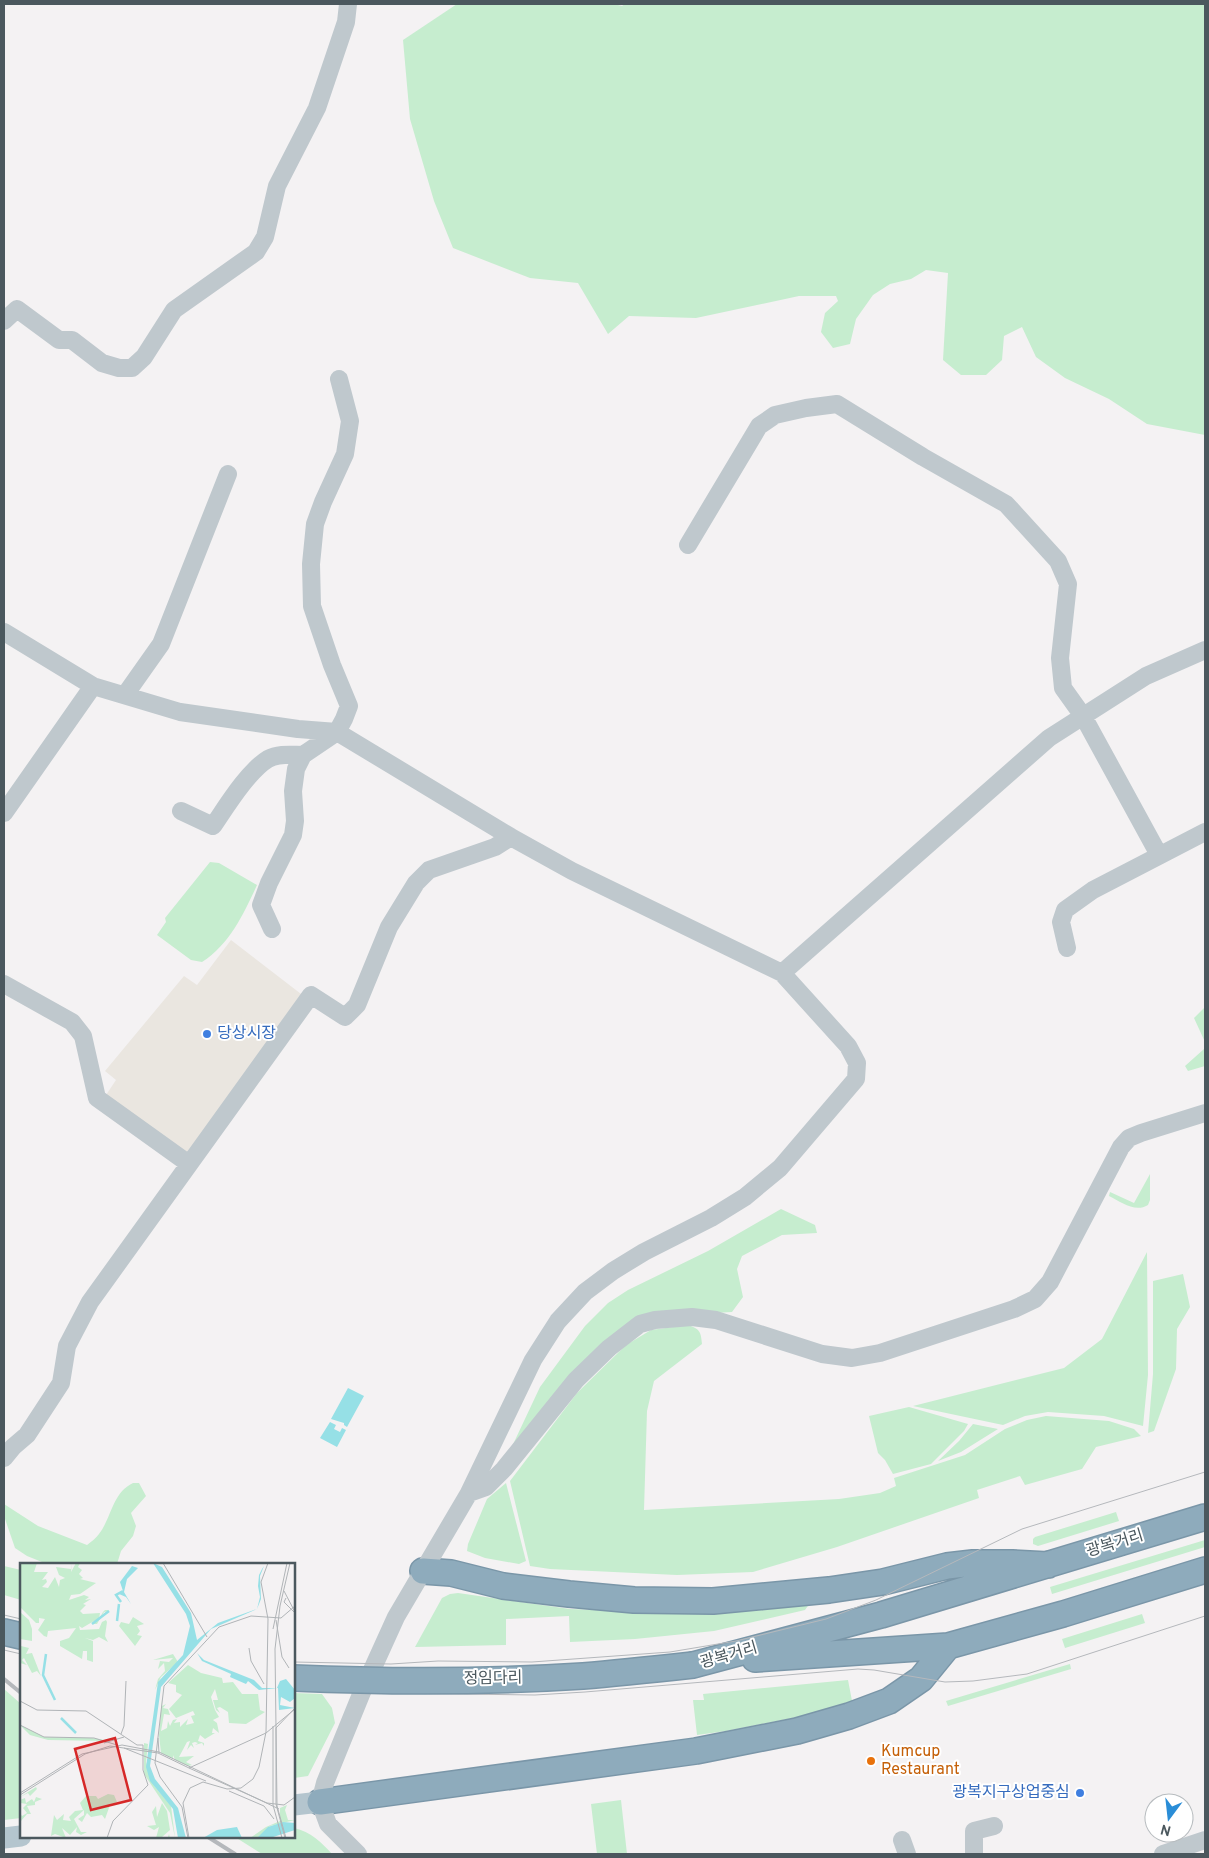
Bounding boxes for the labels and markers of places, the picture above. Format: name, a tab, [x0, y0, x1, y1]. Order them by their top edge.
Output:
place label: 당상시장	[217, 1024, 276, 1044]
marker: 당상시장	[201, 1028, 213, 1040]
place label: Kumcup Restaurant	[881, 1742, 960, 1780]
marker: Kumcup Restaurant	[865, 1755, 877, 1767]
place label: 광복지구상업중심	[952, 1783, 1070, 1803]
marker: 광복지구상업중심	[1074, 1787, 1086, 1799]

